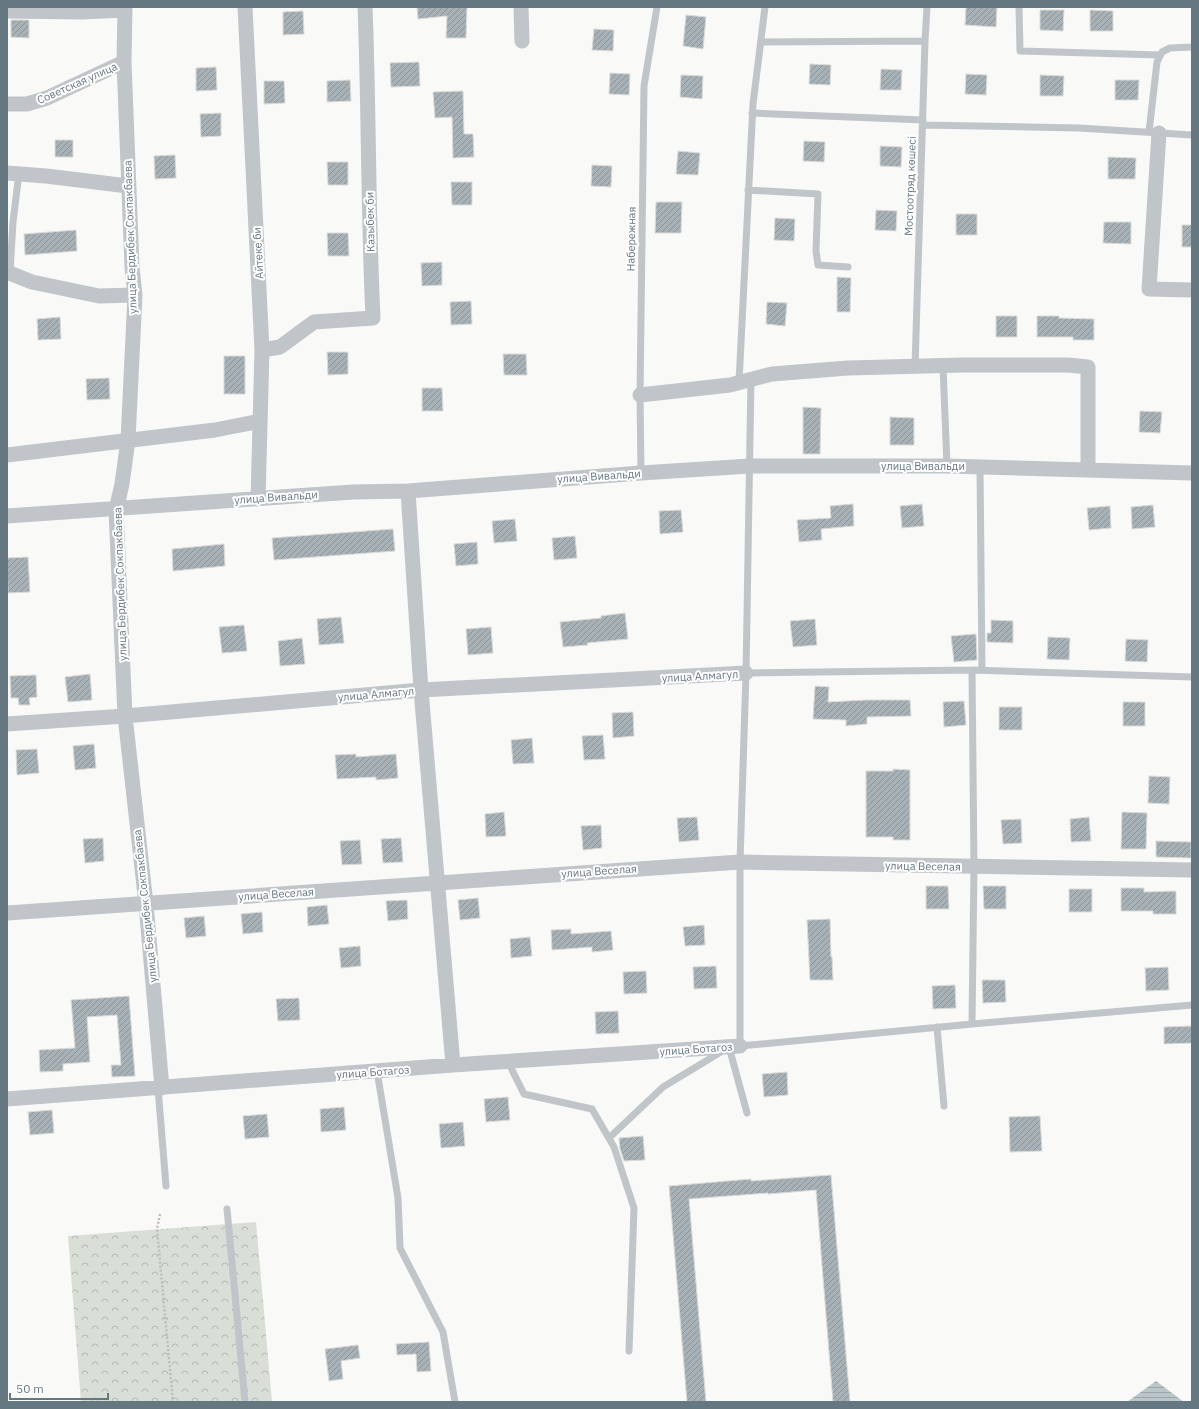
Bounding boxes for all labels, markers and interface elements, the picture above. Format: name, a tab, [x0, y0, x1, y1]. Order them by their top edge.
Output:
street label: Советская улица	[35, 59, 119, 107]
street label: Мостоотряд көшесі	[901, 136, 919, 236]
street label: улица Бердибек Сокпакбаева	[120, 160, 140, 314]
street label: Казыбек би	[362, 192, 378, 252]
street label: Набережная	[623, 206, 639, 272]
street label: Айтеке би	[250, 227, 266, 279]
street label: улица Вивальди	[881, 459, 965, 473]
street label: улица Вивальди	[557, 466, 641, 486]
street label: улица Вивальди	[234, 487, 318, 507]
street label: улица Бердибек Сокпакбаева	[110, 507, 130, 661]
street label: улица Алмагул	[661, 667, 739, 685]
street label: улица Алмагул	[337, 684, 415, 704]
street label: улица Бердибек Сокпакбаева	[130, 829, 160, 983]
street label: улица Веселая	[885, 858, 961, 874]
street label: улица Веселая	[561, 861, 637, 881]
street label: улица Веселая	[238, 884, 314, 904]
street label: улица Ботагоз	[659, 1039, 733, 1059]
street label: улица Ботагоз	[336, 1062, 410, 1082]
scale bar	[10, 1375, 108, 1401]
text: 50 m	[16, 1381, 44, 1396]

